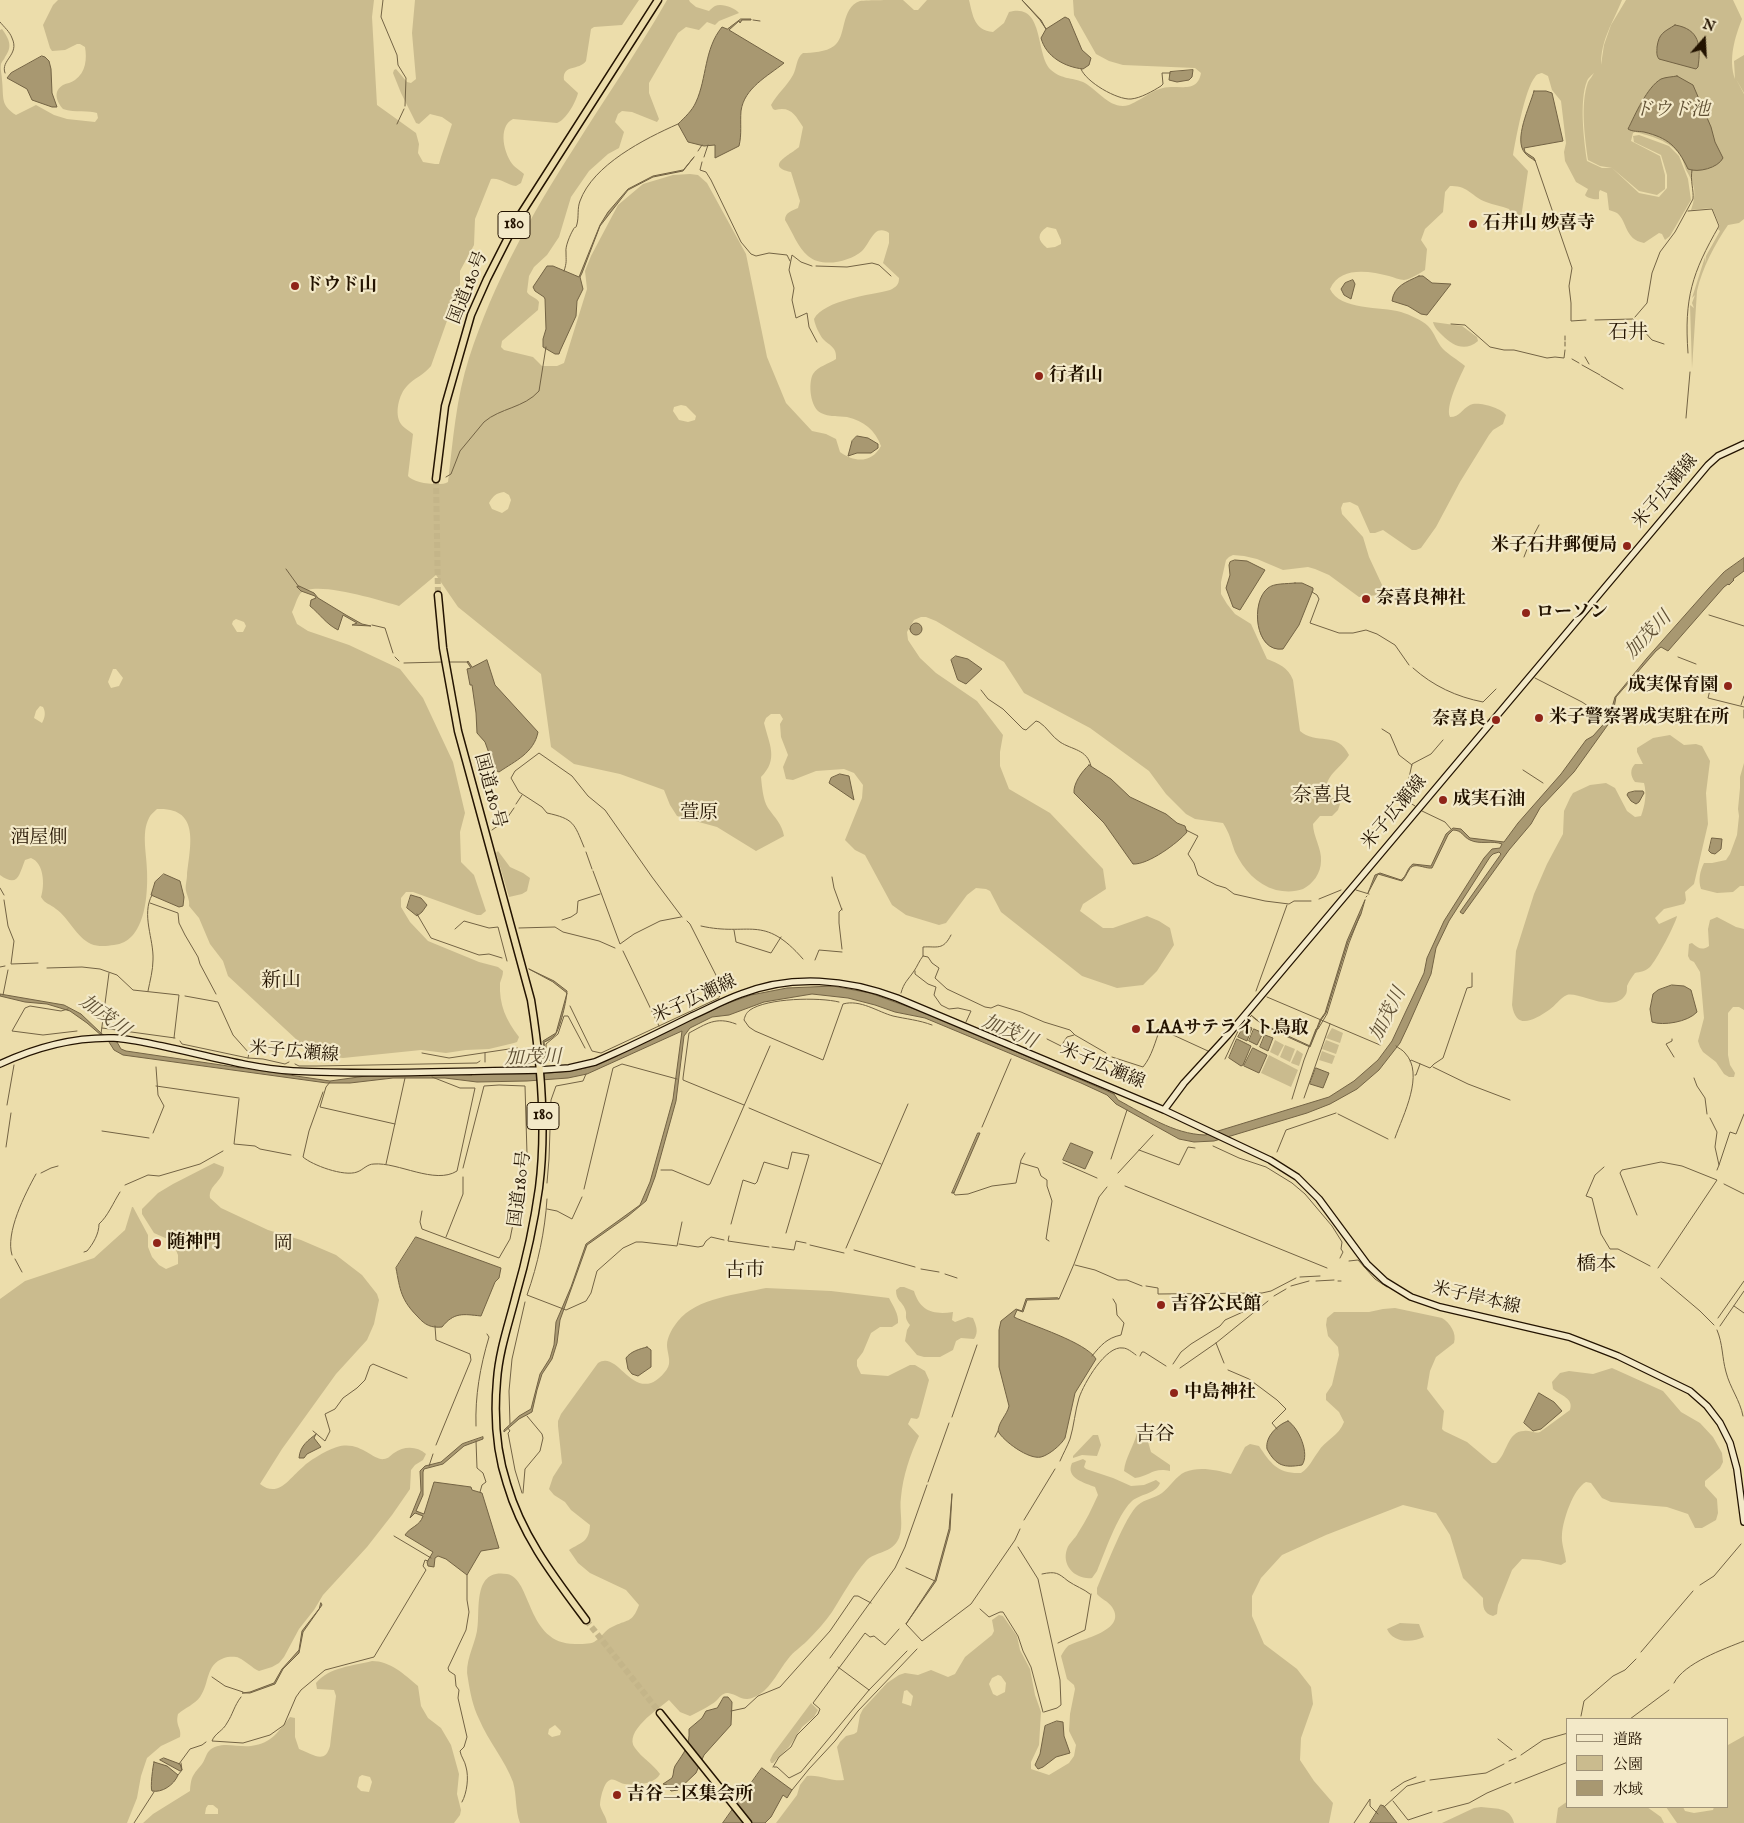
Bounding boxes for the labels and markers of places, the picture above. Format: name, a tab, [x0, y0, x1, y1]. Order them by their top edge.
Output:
place label: 石井山 妙喜寺	[1483, 213, 1595, 235]
marker: 石井山 妙喜寺	[1467, 218, 1479, 230]
place label: ドウド山	[305, 275, 377, 297]
marker: ドウド山	[289, 280, 301, 292]
place label: 行者山	[1049, 365, 1103, 387]
marker: 行者山	[1033, 370, 1045, 382]
place label: 米子石井郵便局	[1491, 535, 1617, 557]
marker: 米子石井郵便局	[1621, 540, 1633, 552]
place label: 奈喜良神社	[1376, 588, 1466, 610]
marker: 奈喜良神社	[1360, 593, 1372, 605]
place label: ローソン	[1536, 602, 1608, 624]
marker: ローソン	[1520, 607, 1532, 619]
place label: 成実保育園	[1628, 675, 1718, 697]
marker: 成実保育園	[1722, 680, 1734, 692]
place label: 米子警察署成実駐在所	[1549, 707, 1729, 729]
place label: 奈喜良	[1432, 709, 1486, 731]
marker: 米子警察署成実駐在所	[1533, 712, 1545, 724]
marker: 奈喜良	[1490, 714, 1502, 726]
place label: 成実石油	[1453, 789, 1525, 811]
marker: 成実石油	[1437, 794, 1449, 806]
place label: LAAサテライト鳥取	[1146, 1018, 1309, 1040]
marker: LAAサテライト鳥取	[1130, 1023, 1142, 1035]
place label: 随神門	[167, 1232, 221, 1254]
marker: 随神門	[151, 1237, 163, 1249]
place label: 吉谷公民館	[1171, 1294, 1261, 1316]
marker: 吉谷公民館	[1155, 1299, 1167, 1311]
place label: 中島神社	[1184, 1382, 1256, 1404]
marker: 中島神社	[1168, 1387, 1180, 1399]
place label: 吉谷二区集会所	[627, 1784, 753, 1806]
marker: 吉谷二区集会所	[611, 1789, 623, 1801]

